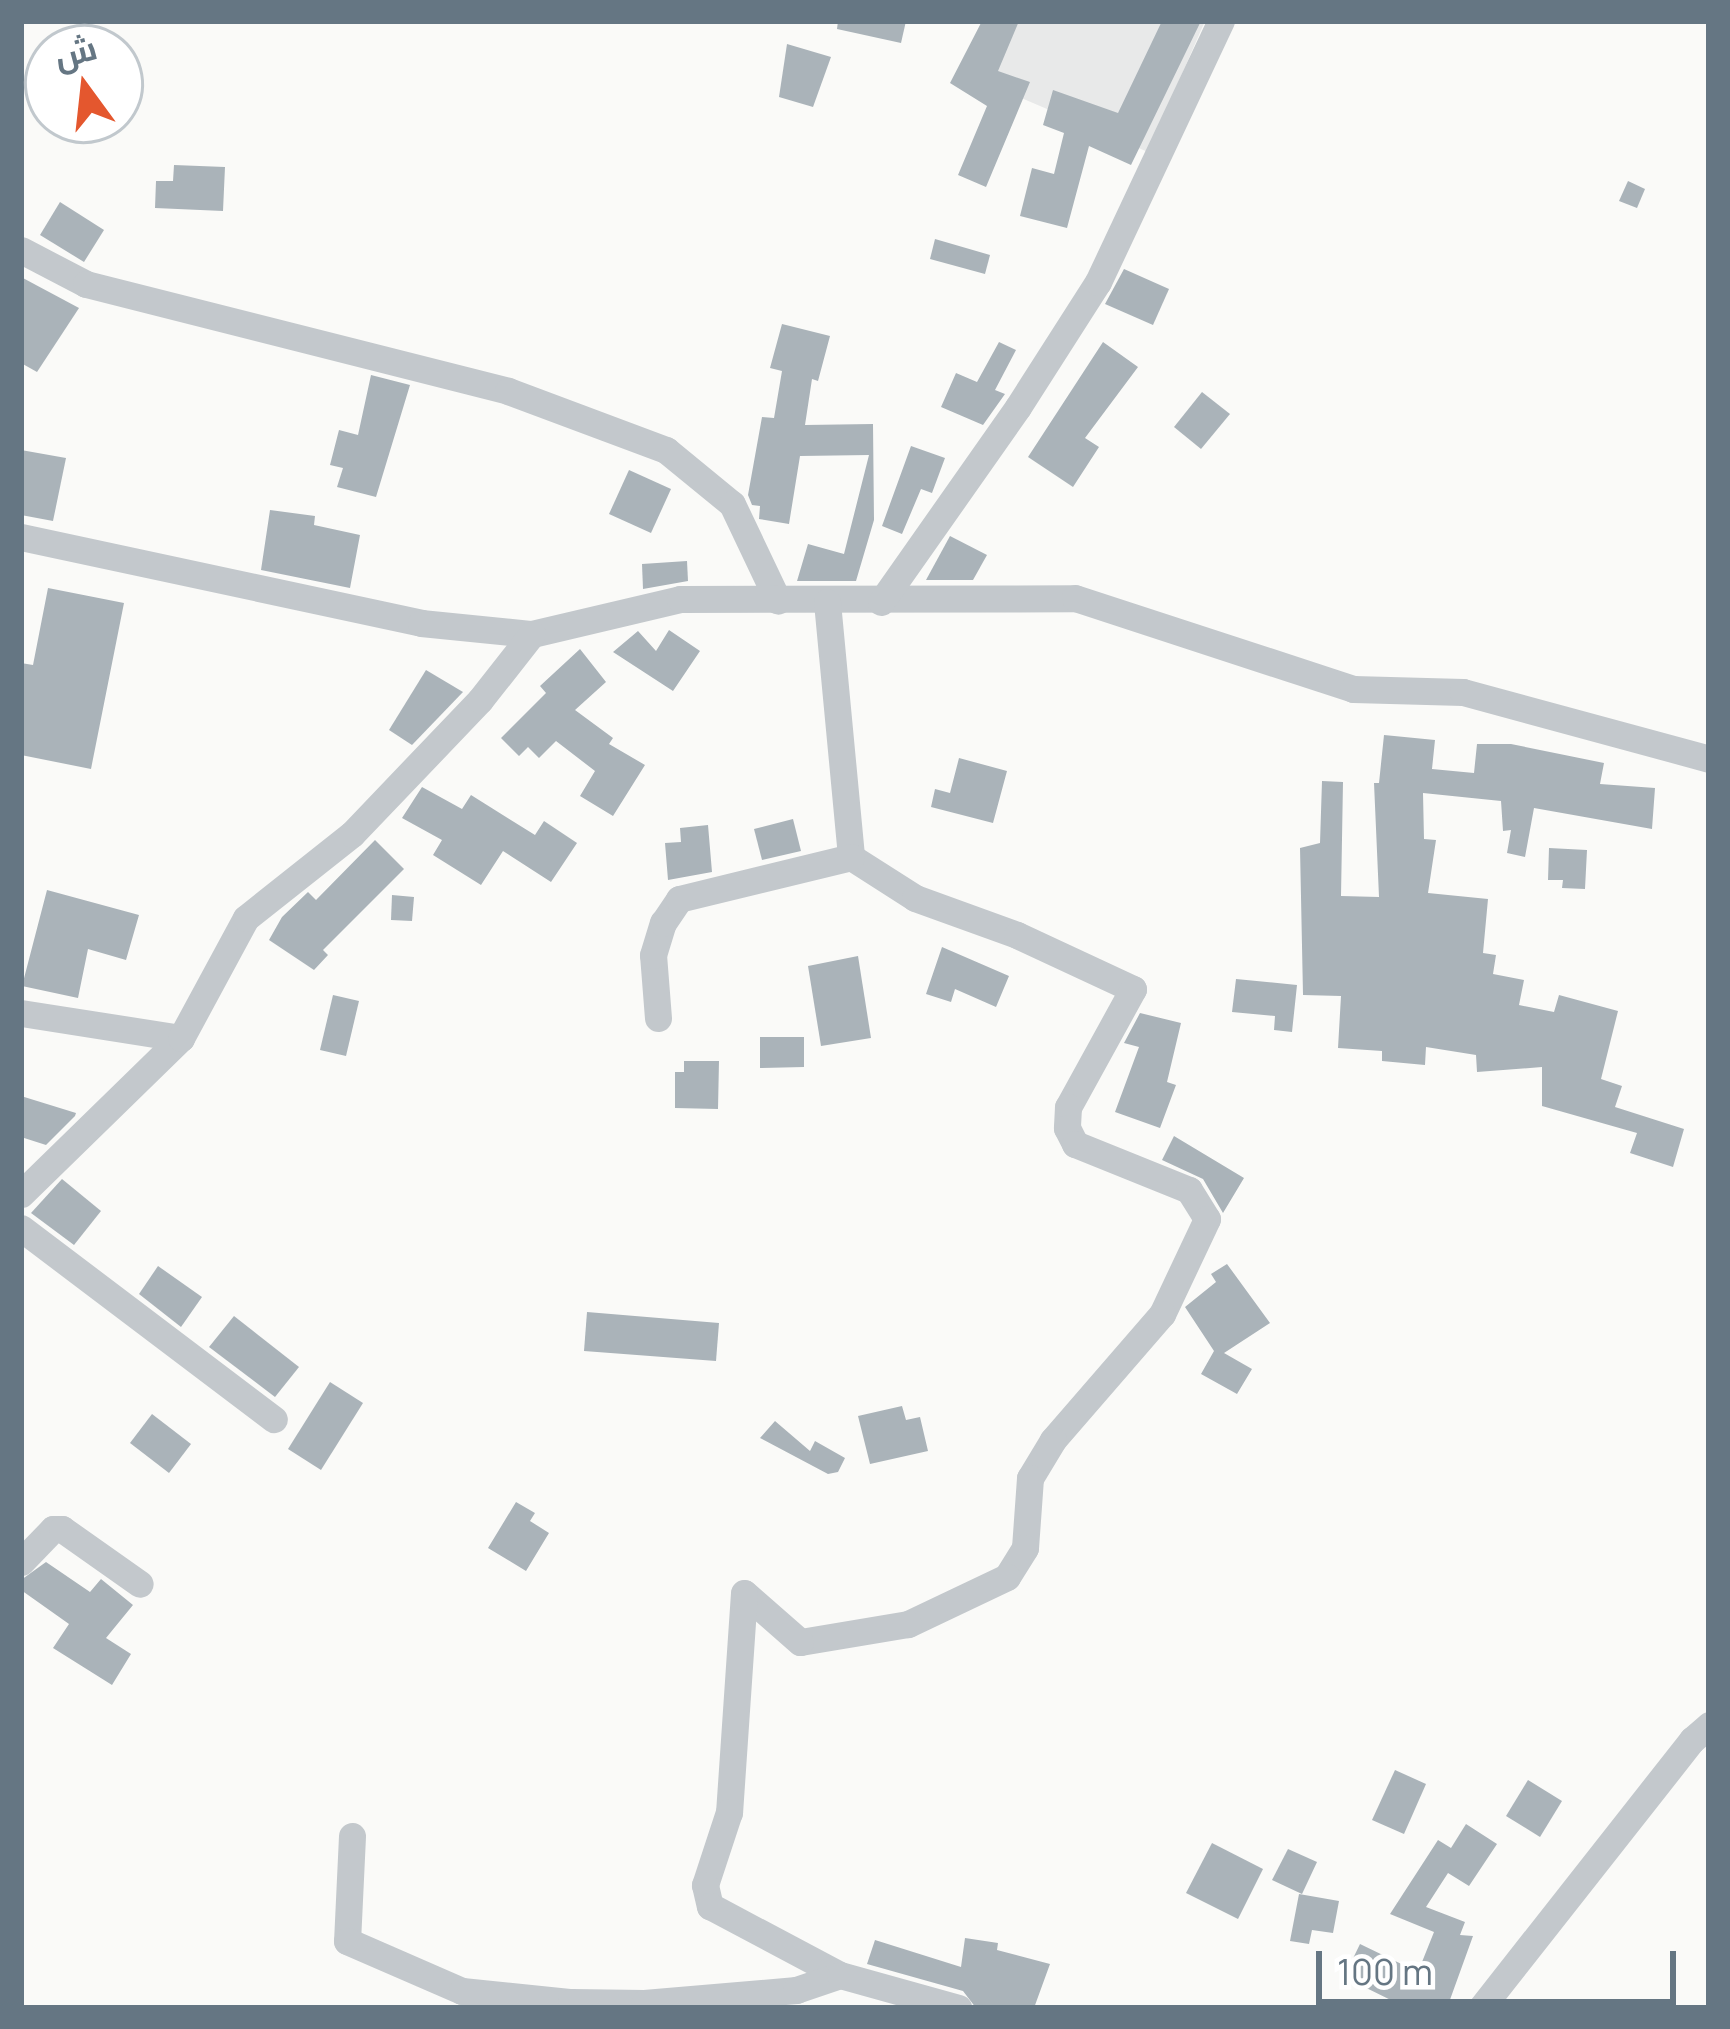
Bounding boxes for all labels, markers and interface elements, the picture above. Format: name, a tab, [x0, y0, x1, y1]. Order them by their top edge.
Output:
north arrow	[24, 24, 144, 144]
text: ش	[49, 24, 102, 79]
scale bar	[1322, 1927, 1682, 2001]
text: 100 m	[1337, 1947, 1433, 1996]

